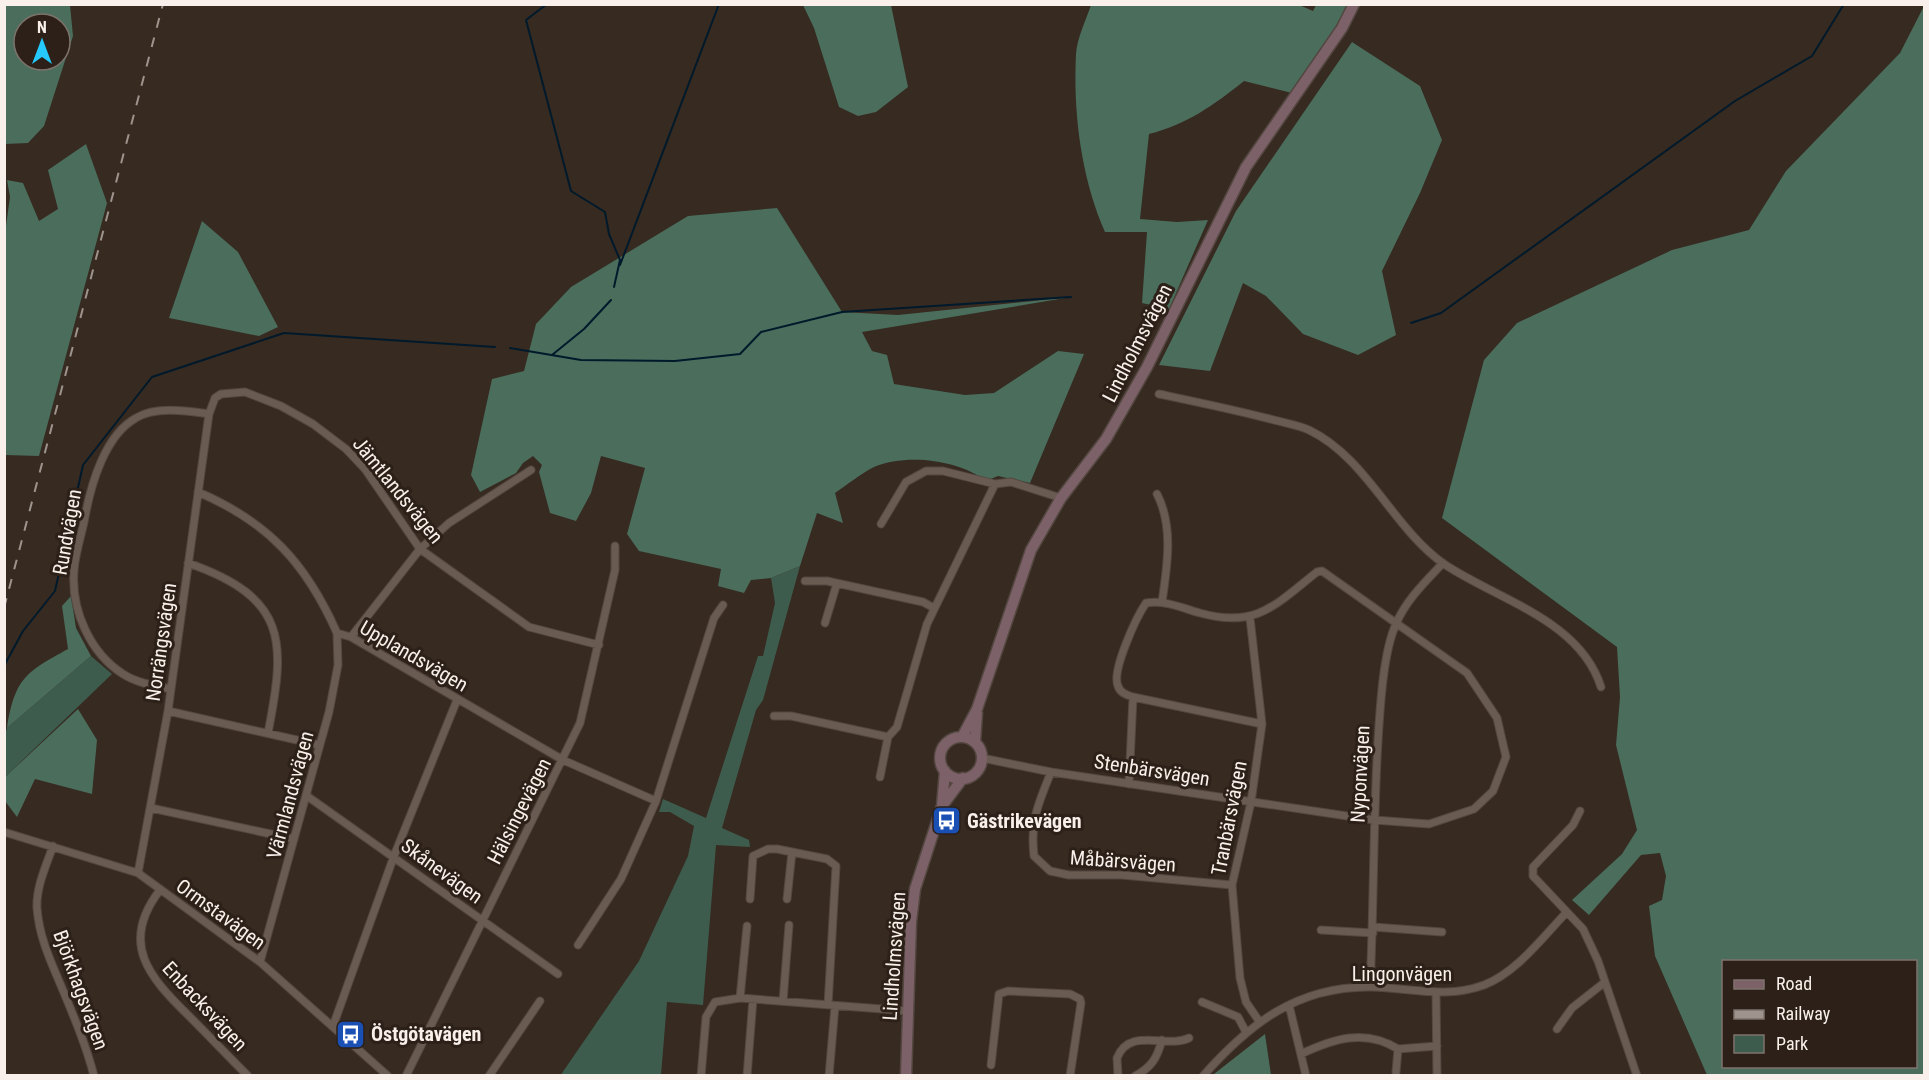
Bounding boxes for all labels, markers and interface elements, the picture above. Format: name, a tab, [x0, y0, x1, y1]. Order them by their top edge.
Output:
north arrow	[12, 12, 72, 72]
text: N	[37, 18, 47, 37]
street label: Lindholmsvägen	[1097, 280, 1177, 406]
street label: Jämtlandsvägen	[348, 432, 448, 548]
street label: Rundvägen	[48, 487, 86, 577]
street label: Norrängsvägen	[141, 581, 181, 703]
street label: Upplandsvägen	[356, 615, 472, 697]
street label: Nyponvägen	[1345, 725, 1375, 823]
street label: Värmlandsvägen	[261, 728, 319, 862]
street label: Stenbärsvägen	[1092, 749, 1212, 791]
street label: Hälsingevägen	[482, 754, 556, 868]
street label: Tranbärsvägen	[1206, 759, 1252, 877]
bus stop icon: Gästrikevägen	[930, 805, 962, 837]
place label: Gästrikevägen	[967, 809, 1082, 833]
street label: Skånevägen	[397, 833, 487, 909]
street label: Måbärsvägen	[1069, 845, 1177, 877]
street label: Ormstavägen	[172, 874, 270, 954]
street label: Lindholmsvägen	[878, 891, 910, 1021]
street label: Björkhagsvägen	[48, 927, 114, 1053]
street label: Enbacksvägen	[158, 956, 252, 1056]
legend	[1722, 960, 1917, 1068]
street label: Lingonvägen	[1352, 962, 1452, 986]
text: Road	[1776, 973, 1812, 994]
text: Railway	[1776, 1003, 1831, 1024]
bus stop icon: Östgötavägen	[334, 1018, 366, 1050]
place label: Östgötavägen	[371, 1022, 481, 1046]
text: Park	[1776, 1033, 1808, 1054]

